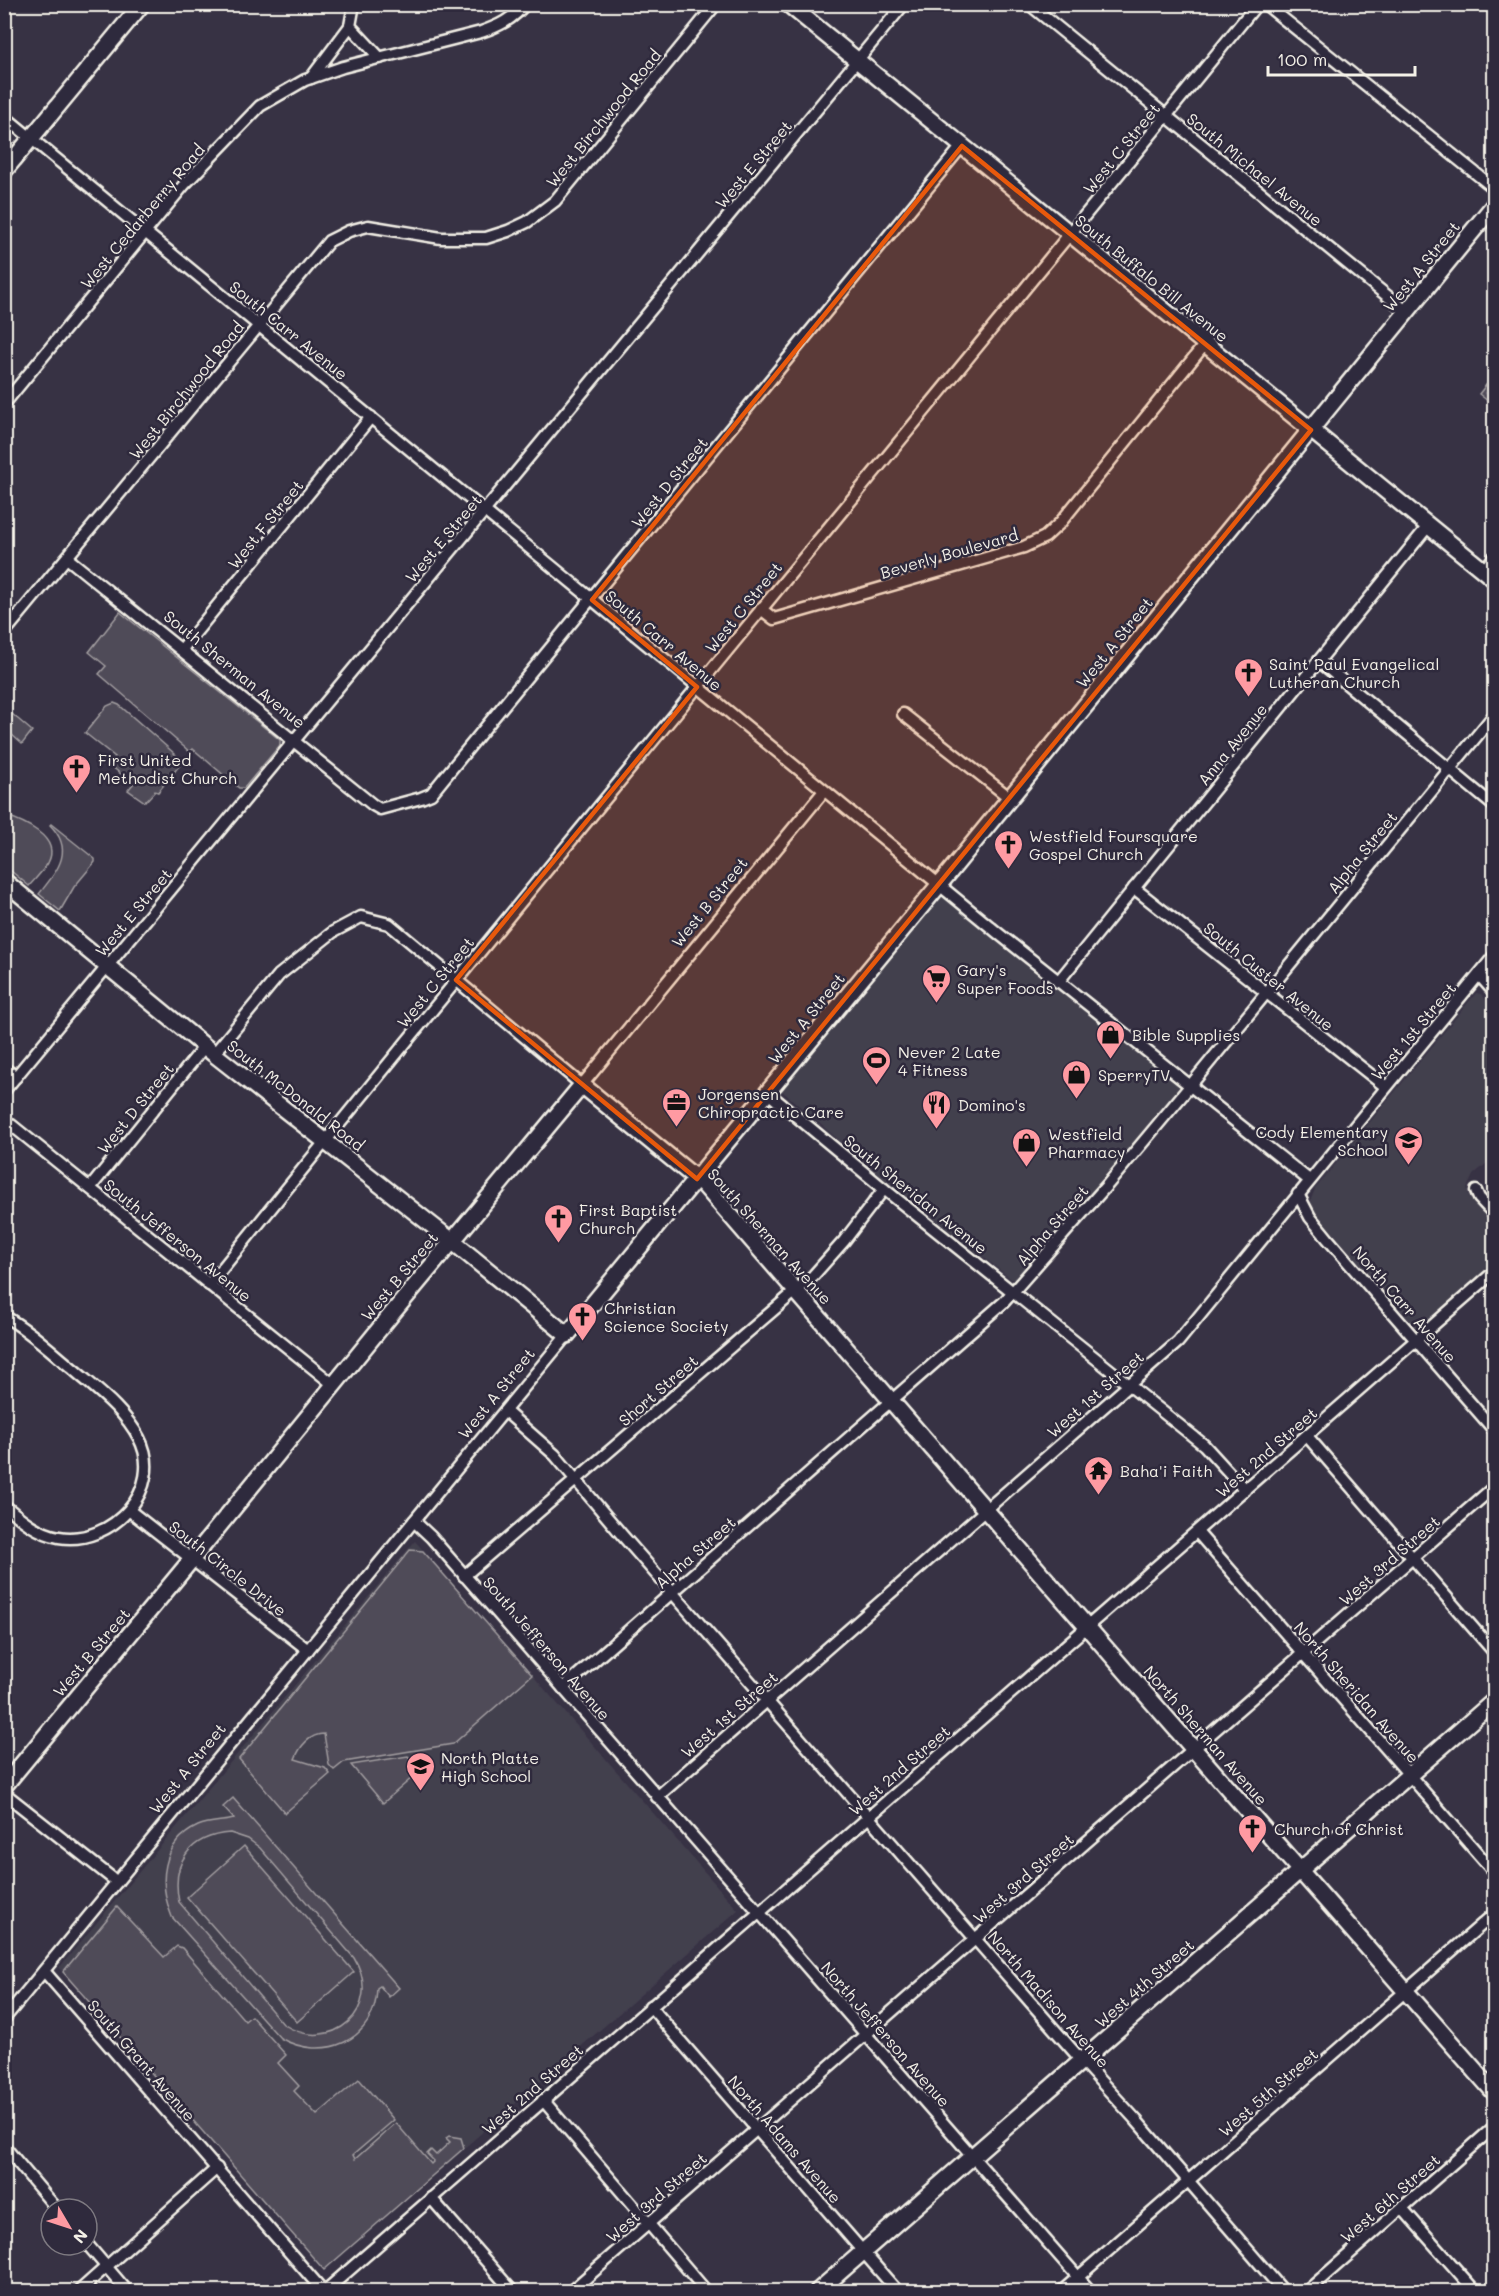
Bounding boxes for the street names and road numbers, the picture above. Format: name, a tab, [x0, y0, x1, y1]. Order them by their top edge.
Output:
street label: West Birchwood Road	[541, 45, 665, 191]
street label: West C Street	[1078, 98, 1164, 198]
street label: South Michael Avenue	[1183, 108, 1327, 230]
street label: West E Street	[710, 115, 796, 213]
street label: West Cedarberry Road	[75, 139, 209, 293]
street label: South Buffalo Bill Avenue	[1071, 210, 1233, 346]
street label: West A Street	[1378, 216, 1464, 316]
street label: South Carr Avenue	[226, 276, 352, 384]
street label: West Birchwood Road	[124, 317, 248, 463]
street label: West D Street	[626, 432, 712, 532]
street label: West F Street	[223, 475, 307, 573]
street label: West E Street	[400, 489, 486, 587]
street label: Beverly Boulevard	[878, 523, 1020, 583]
street label: West C Street	[700, 557, 786, 657]
street label: South Carr Avenue	[601, 585, 727, 695]
street label: West A Street	[1071, 592, 1157, 692]
street label: South Sherman Avenue	[160, 605, 310, 733]
street label: Anna Avenue	[1193, 699, 1271, 789]
street label: Alpha Street	[1322, 807, 1402, 897]
street label: West B Street	[666, 853, 752, 951]
street label: West E Street	[90, 863, 176, 961]
street label: South Custer Avenue	[1200, 917, 1338, 1035]
street label: West C Street	[392, 932, 478, 1032]
street label: West A Street	[763, 968, 849, 1068]
street label: West 1st Street	[1366, 978, 1460, 1084]
street label: South McDonald Road	[223, 1035, 369, 1155]
street label: West D Street	[92, 1058, 178, 1158]
street label: South Sheridan Avenue	[840, 1130, 992, 1258]
street label: South Sherman Avenue	[703, 1163, 837, 1309]
street label: South Jefferson Avenue	[100, 1174, 256, 1306]
street label: Alpha Street	[1011, 1180, 1093, 1270]
street label: West B Street	[356, 1227, 442, 1325]
street label: North Carr Avenue	[1348, 1241, 1462, 1367]
street label: West A Street	[453, 1343, 539, 1443]
street label: West 1st Street	[1042, 1346, 1148, 1442]
street label: Short Street	[614, 1350, 702, 1430]
street label: West 2nd Street	[1211, 1402, 1321, 1502]
street label: West 3rd Street	[1334, 1510, 1444, 1610]
street label: Alpha Street	[650, 1511, 740, 1593]
street label: South Circle Drive	[165, 1516, 291, 1620]
street label: South Jefferson Avenue	[479, 1572, 615, 1724]
street label: West B Street	[48, 1603, 134, 1701]
street label: North Sheridan Avenue	[1290, 1617, 1424, 1767]
street label: North Sherman Avenue	[1140, 1661, 1272, 1809]
street label: West 1st Street	[676, 1666, 782, 1762]
street label: West A Street	[144, 1718, 230, 1818]
street label: West 2nd Street	[844, 1720, 954, 1820]
street label: West 3rd Street	[968, 1828, 1078, 1928]
street label: North Madison Avenue	[984, 1926, 1114, 2072]
street label: West 4th Street	[1090, 1934, 1198, 2032]
street label: North Jefferson Avenue	[817, 1957, 955, 2111]
street label: South Grant Avenue	[83, 1995, 201, 2125]
street label: West 2nd Street	[477, 2039, 587, 2139]
street label: West 5th Street	[1214, 2043, 1322, 2141]
street label: North Adams Avenue	[724, 2071, 846, 2207]
street label: West 3rd Street	[601, 2147, 711, 2247]
street label: West 6th Street	[1336, 2149, 1444, 2247]

